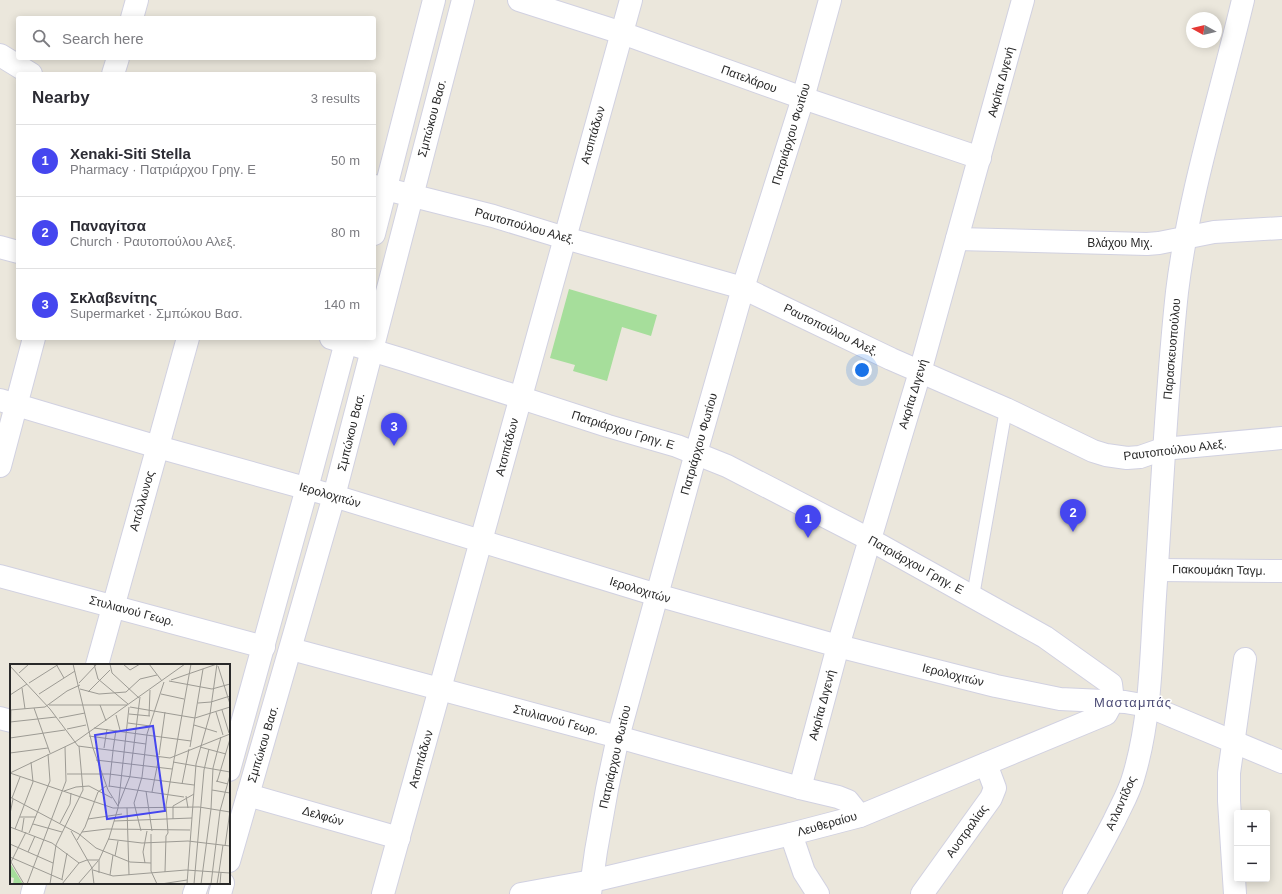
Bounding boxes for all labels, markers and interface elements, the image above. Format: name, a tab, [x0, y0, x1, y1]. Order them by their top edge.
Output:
north arrow	[1186, 12, 1222, 48]
search box	[16, 16, 376, 60]
icon: search	[30, 27, 52, 49]
text: Search here	[62, 30, 144, 47]
street label: Ακρίτα Διγενή	[985, 45, 1017, 119]
street label: Πατελάρου	[719, 62, 779, 96]
street label: Σμπώκου Βασ.	[415, 78, 449, 158]
street label: Πατριάρχου Φωτίου	[769, 81, 813, 187]
text: Nearby	[32, 88, 90, 107]
text: 3 results	[311, 91, 360, 106]
street label: Ατσιπάδων	[578, 104, 608, 166]
text: Xenaki-Siti Stella	[70, 145, 191, 162]
text: 1	[41, 153, 49, 168]
text: 50 m	[331, 153, 360, 168]
text: Pharmacy · Πατριάρχου Γρηγ. Ε	[70, 162, 256, 177]
street label: Ραυτοπούλου Αλεξ.	[473, 205, 577, 247]
text: Παναγίτσα	[70, 217, 146, 234]
text: 2	[41, 225, 49, 240]
text: 80 m	[331, 225, 360, 240]
text: Church · Ραυτοπούλου Αλεξ.	[70, 234, 236, 249]
street label: Βλάχου Μιχ.	[1087, 236, 1153, 250]
text: Σκλαβενίτης	[70, 289, 157, 306]
text: 3	[41, 297, 49, 312]
text: 140 m	[324, 297, 360, 312]
street label: Παρασκευοπούλου	[1161, 298, 1183, 400]
street label: Ραυτοπούλου Αλεξ.	[781, 301, 881, 359]
text: Supermarket · Σμπώκου Βασ.	[70, 306, 243, 321]
street label: Ακρίτα Διγενή	[896, 357, 930, 431]
your location	[852, 360, 872, 380]
street label: Πατριάρχου Φωτίου	[678, 391, 720, 497]
street label: Σμπώκου Βασ.	[335, 392, 367, 472]
street label: Πατριάρχου Γρηγ. Ε	[570, 408, 676, 452]
pin: 3	[381, 413, 407, 446]
street label: Ατσιπάδων	[493, 416, 521, 478]
street label: Ραυτοπούλου Αλεξ.	[1123, 437, 1227, 463]
street label: Απόλλωνος	[127, 469, 157, 533]
street label: Ιερολοχιτών	[298, 480, 362, 510]
pin: 2	[1060, 499, 1086, 532]
pin: 1	[795, 505, 821, 538]
street label: Πατριάρχου Γρηγ. Ε	[866, 533, 966, 597]
street label: Γιακουμάκη Ταγμ.	[1172, 562, 1266, 578]
street label: Ιερολοχιτών	[608, 574, 672, 606]
street label: Στυλιανού Γεωρ.	[88, 593, 176, 629]
street label: Ιερολοχιτών	[921, 661, 985, 689]
inset map	[10, 664, 230, 884]
street label: Ακρίτα Διγενή	[806, 668, 838, 742]
district label: Μασταμπάς	[1094, 695, 1172, 710]
street label: Στυλιανού Γεωρ.	[512, 702, 600, 738]
street label: Σμπώκου Βασ.	[245, 704, 281, 784]
street label: Πατριάρχου Φωτίου	[596, 704, 634, 810]
street label: Ατσιπάδων	[406, 728, 436, 790]
street label: Ατλαντίδος	[1103, 773, 1139, 832]
street label: Αυστραλίας	[943, 802, 991, 860]
street label: Δελφών	[301, 803, 345, 829]
street label: Λευθεραίου	[795, 809, 859, 839]
map controls	[1234, 810, 1270, 882]
button: +	[1234, 810, 1270, 846]
button: −	[1234, 846, 1270, 882]

